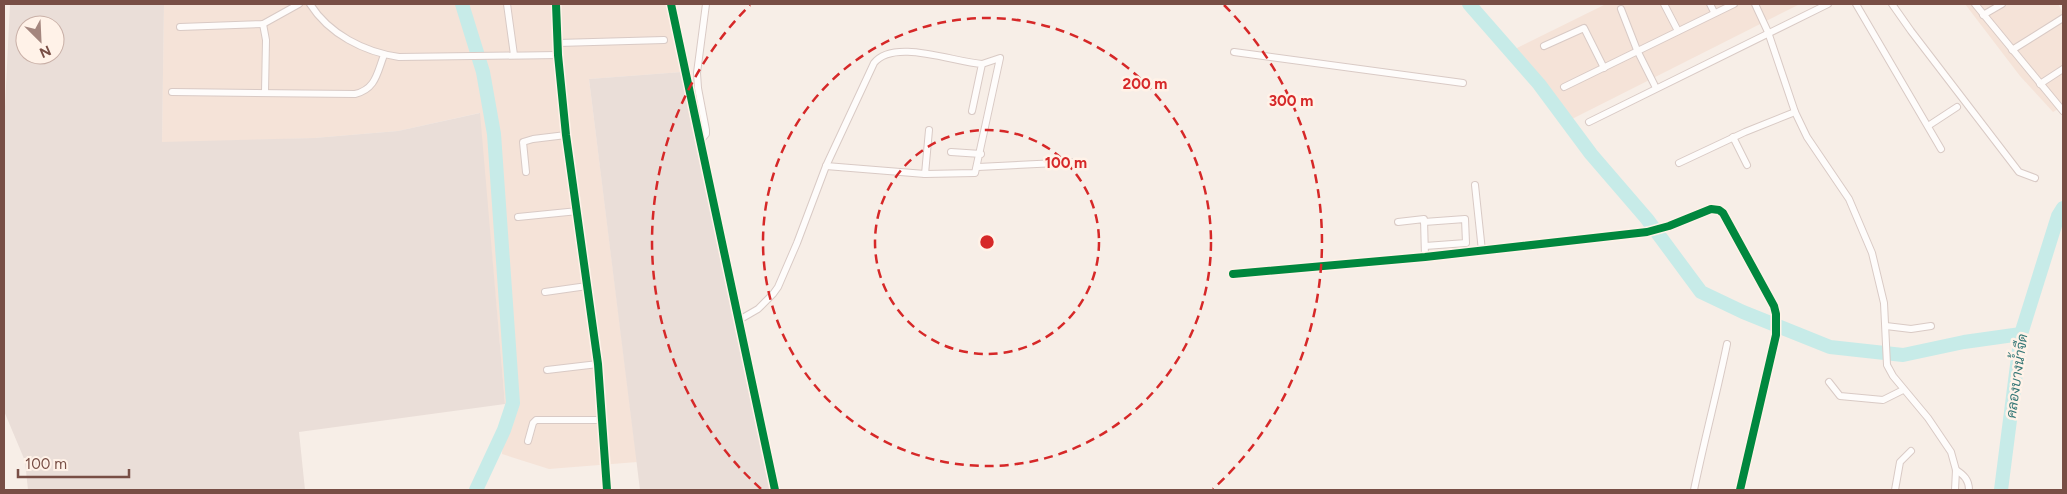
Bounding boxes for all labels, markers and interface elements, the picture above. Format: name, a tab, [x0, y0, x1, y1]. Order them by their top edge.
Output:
north arrow	[15, 15, 65, 65]
text: N	[37, 41, 53, 61]
text: 200 m	[1123, 75, 1167, 93]
text: 300 m	[1269, 92, 1313, 110]
text: 100 m	[1045, 154, 1087, 172]
centre of rings	[978, 233, 996, 251]
water label: คลองบางน้ำจืด	[1999, 332, 2031, 419]
scale bar	[18, 446, 129, 478]
text: 100 m	[25, 455, 67, 473]

